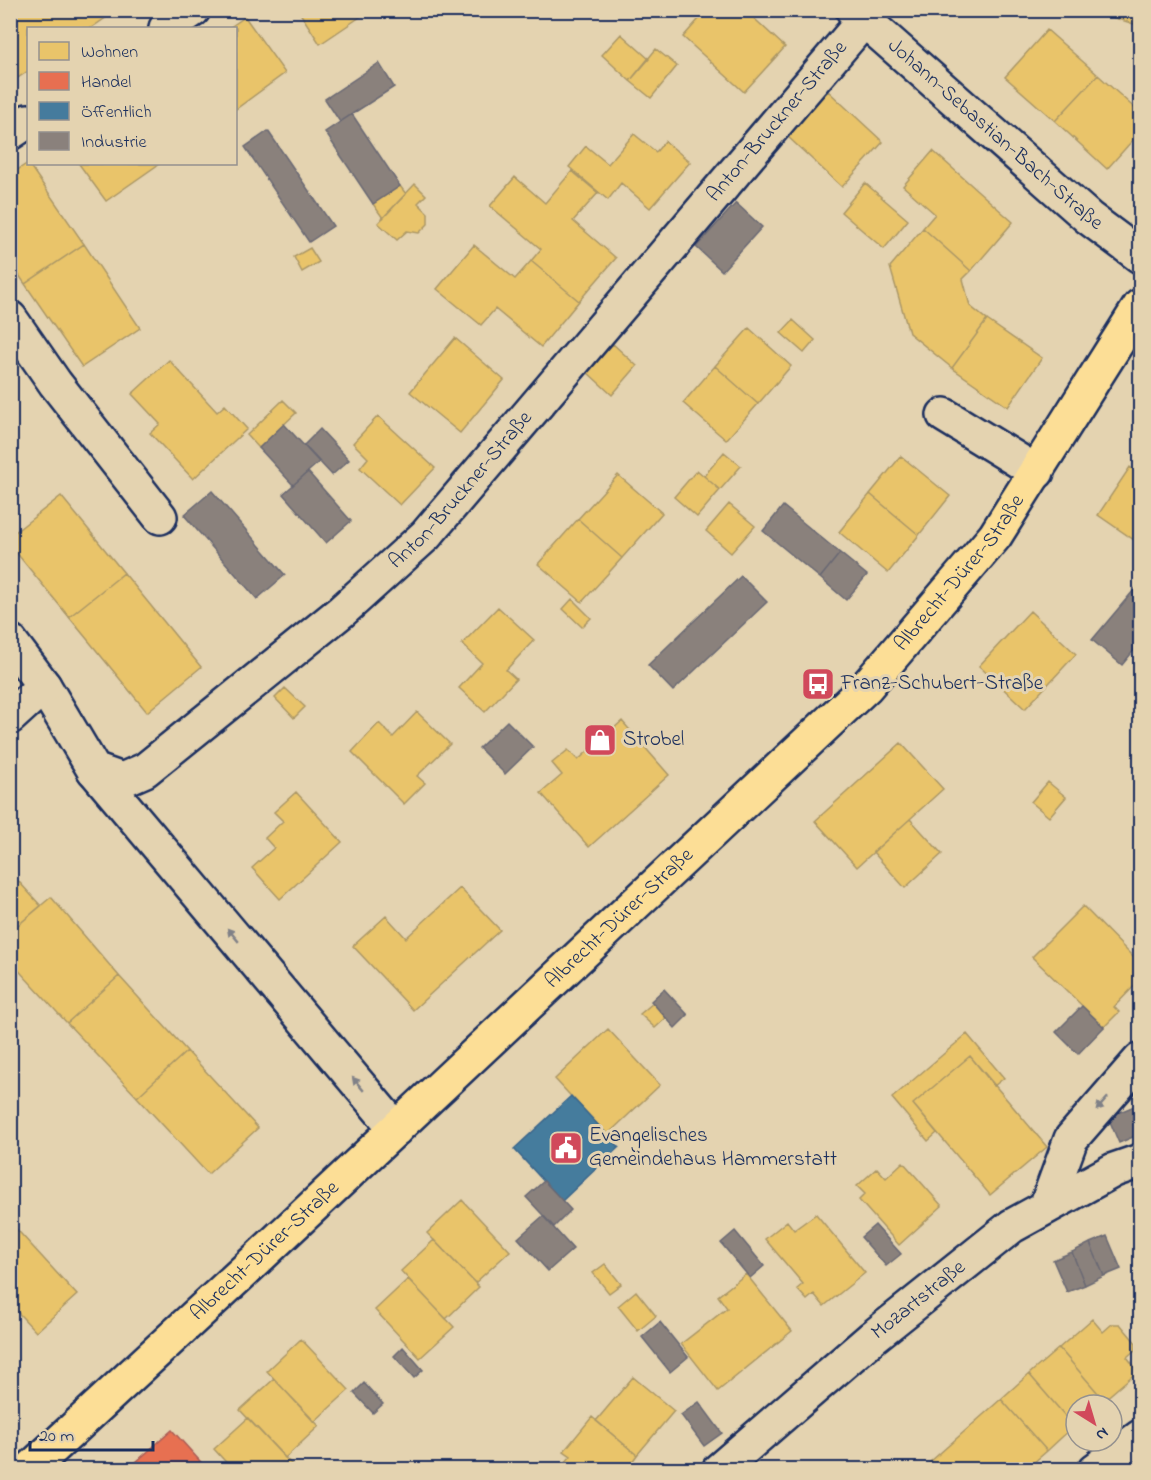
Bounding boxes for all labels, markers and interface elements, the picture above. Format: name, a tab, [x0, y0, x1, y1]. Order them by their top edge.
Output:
legend	[27, 27, 237, 165]
street label: Johann-Sebastian-Bach-Straße	[880, 32, 1109, 239]
street label: Anton-Bruckner-Straße	[700, 34, 855, 209]
text: Wohnen	[81, 40, 138, 66]
text: Handel	[81, 70, 131, 96]
text: Öffentlich	[81, 100, 152, 126]
text: Industrie	[81, 130, 147, 156]
street label: Anton-Bruckner-Straße	[382, 404, 540, 576]
street label: Albrecht-Dürer-Straße	[888, 488, 1033, 658]
bus stop icon: Franz-Schubert-Straße	[800, 666, 836, 702]
place label: Franz-Schubert-Straße	[840, 669, 1044, 699]
shop icon: Strobel	[582, 722, 618, 758]
place label: Strobel	[623, 725, 684, 755]
street label: Albrecht-Dürer-Straße	[538, 841, 701, 996]
one-way arrow	[226, 927, 239, 943]
one-way arrow	[352, 1077, 365, 1092]
one-way arrow	[1096, 1096, 1109, 1111]
place label: Evangelisches Gemeindehaus Hammerstatt	[589, 1121, 837, 1175]
public building icon: Evangelisches Gemeindehaus Hammerstatt	[548, 1130, 584, 1166]
street label: Albrecht-Dürer-Straße	[184, 1173, 347, 1328]
street label: Mozartstraße	[865, 1253, 973, 1348]
north arrow	[1064, 1393, 1124, 1453]
scale bar	[30, 1414, 153, 1452]
text: N	[1090, 1421, 1113, 1446]
text: 20 m	[39, 1424, 74, 1450]

